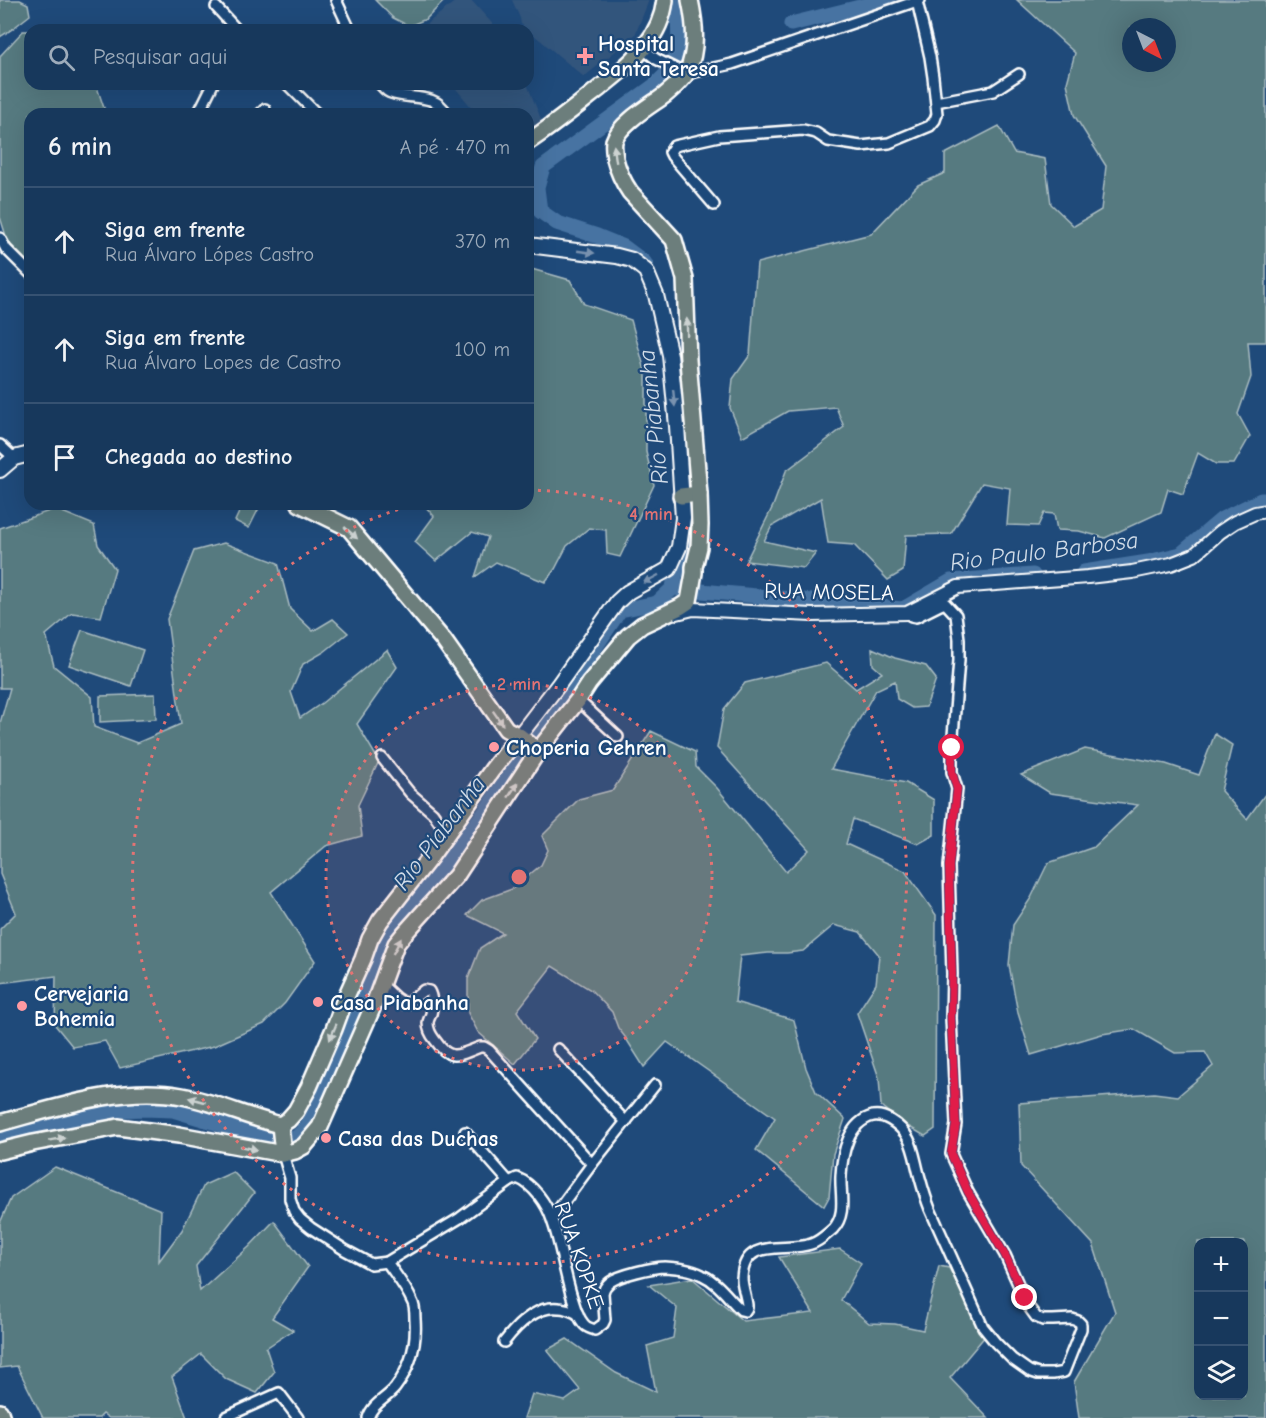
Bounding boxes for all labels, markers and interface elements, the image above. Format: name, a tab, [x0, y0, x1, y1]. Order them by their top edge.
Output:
north arrow	[1122, 18, 1176, 72]
search box	[24, 24, 534, 90]
place label: Hospital Santa Teresa	[598, 31, 719, 82]
icon: search	[45, 41, 78, 74]
text: Pesquisar aqui	[93, 44, 228, 70]
marker: Hospital Santa Teresa	[576, 47, 594, 65]
text: 6 min	[48, 132, 112, 162]
text: A pé · 470 m	[400, 136, 510, 159]
one-way arrow	[611, 145, 620, 164]
text: Siga em frente	[105, 217, 245, 243]
icon: ahead	[48, 225, 81, 258]
text: 370 m	[455, 230, 510, 253]
text: Rua Álvaro Lópes Castro	[105, 243, 314, 266]
one-way arrow	[577, 247, 596, 256]
one-way arrow	[682, 318, 692, 337]
text: Siga em frente	[105, 325, 245, 351]
icon: ahead	[48, 333, 81, 366]
text: 100 m	[455, 338, 510, 361]
water label: Rio Piabanha	[632, 348, 674, 486]
text: Rua Álvaro Lopes de Castro	[105, 351, 341, 374]
one-way arrow	[669, 388, 679, 407]
icon: arrive	[48, 441, 81, 474]
text: Chegada ao destino	[105, 444, 292, 470]
text: 4 min	[629, 504, 673, 525]
one-way arrow	[343, 526, 358, 540]
water label: Rio Paulo Barbosa	[948, 526, 1140, 576]
one-way arrow	[642, 574, 659, 584]
street label: RUA MOSELA	[764, 578, 894, 606]
text: 2 min	[497, 674, 541, 695]
one-way arrow	[492, 709, 504, 725]
route start	[938, 734, 964, 760]
place label: Choperia Gehren	[506, 735, 667, 761]
marker: Choperia Gehren	[487, 740, 501, 754]
water label: Rio Piabanha	[387, 771, 491, 895]
one-way arrow	[507, 782, 518, 798]
centre of rings	[509, 867, 529, 887]
one-way arrow	[392, 937, 402, 954]
place label: Cervejaria Bohemia	[34, 981, 129, 1032]
place label: Casa Piabanha	[330, 990, 469, 1016]
marker: Casa Piabanha	[311, 995, 325, 1009]
marker: Cervejaria Bohemia	[15, 999, 29, 1013]
one-way arrow	[328, 1024, 338, 1042]
one-way arrow	[188, 1095, 206, 1105]
place label: Casa das Duchas	[338, 1126, 498, 1152]
marker: Casa das Duchas	[319, 1131, 333, 1145]
one-way arrow	[48, 1133, 66, 1143]
one-way arrow	[240, 1144, 259, 1153]
street label: RUA KOPKE	[549, 1198, 610, 1312]
map controls	[1194, 1238, 1248, 1400]
button: +	[1194, 1238, 1248, 1292]
route end	[1011, 1284, 1037, 1310]
button: −	[1194, 1292, 1248, 1346]
button: layers	[1194, 1346, 1248, 1400]

